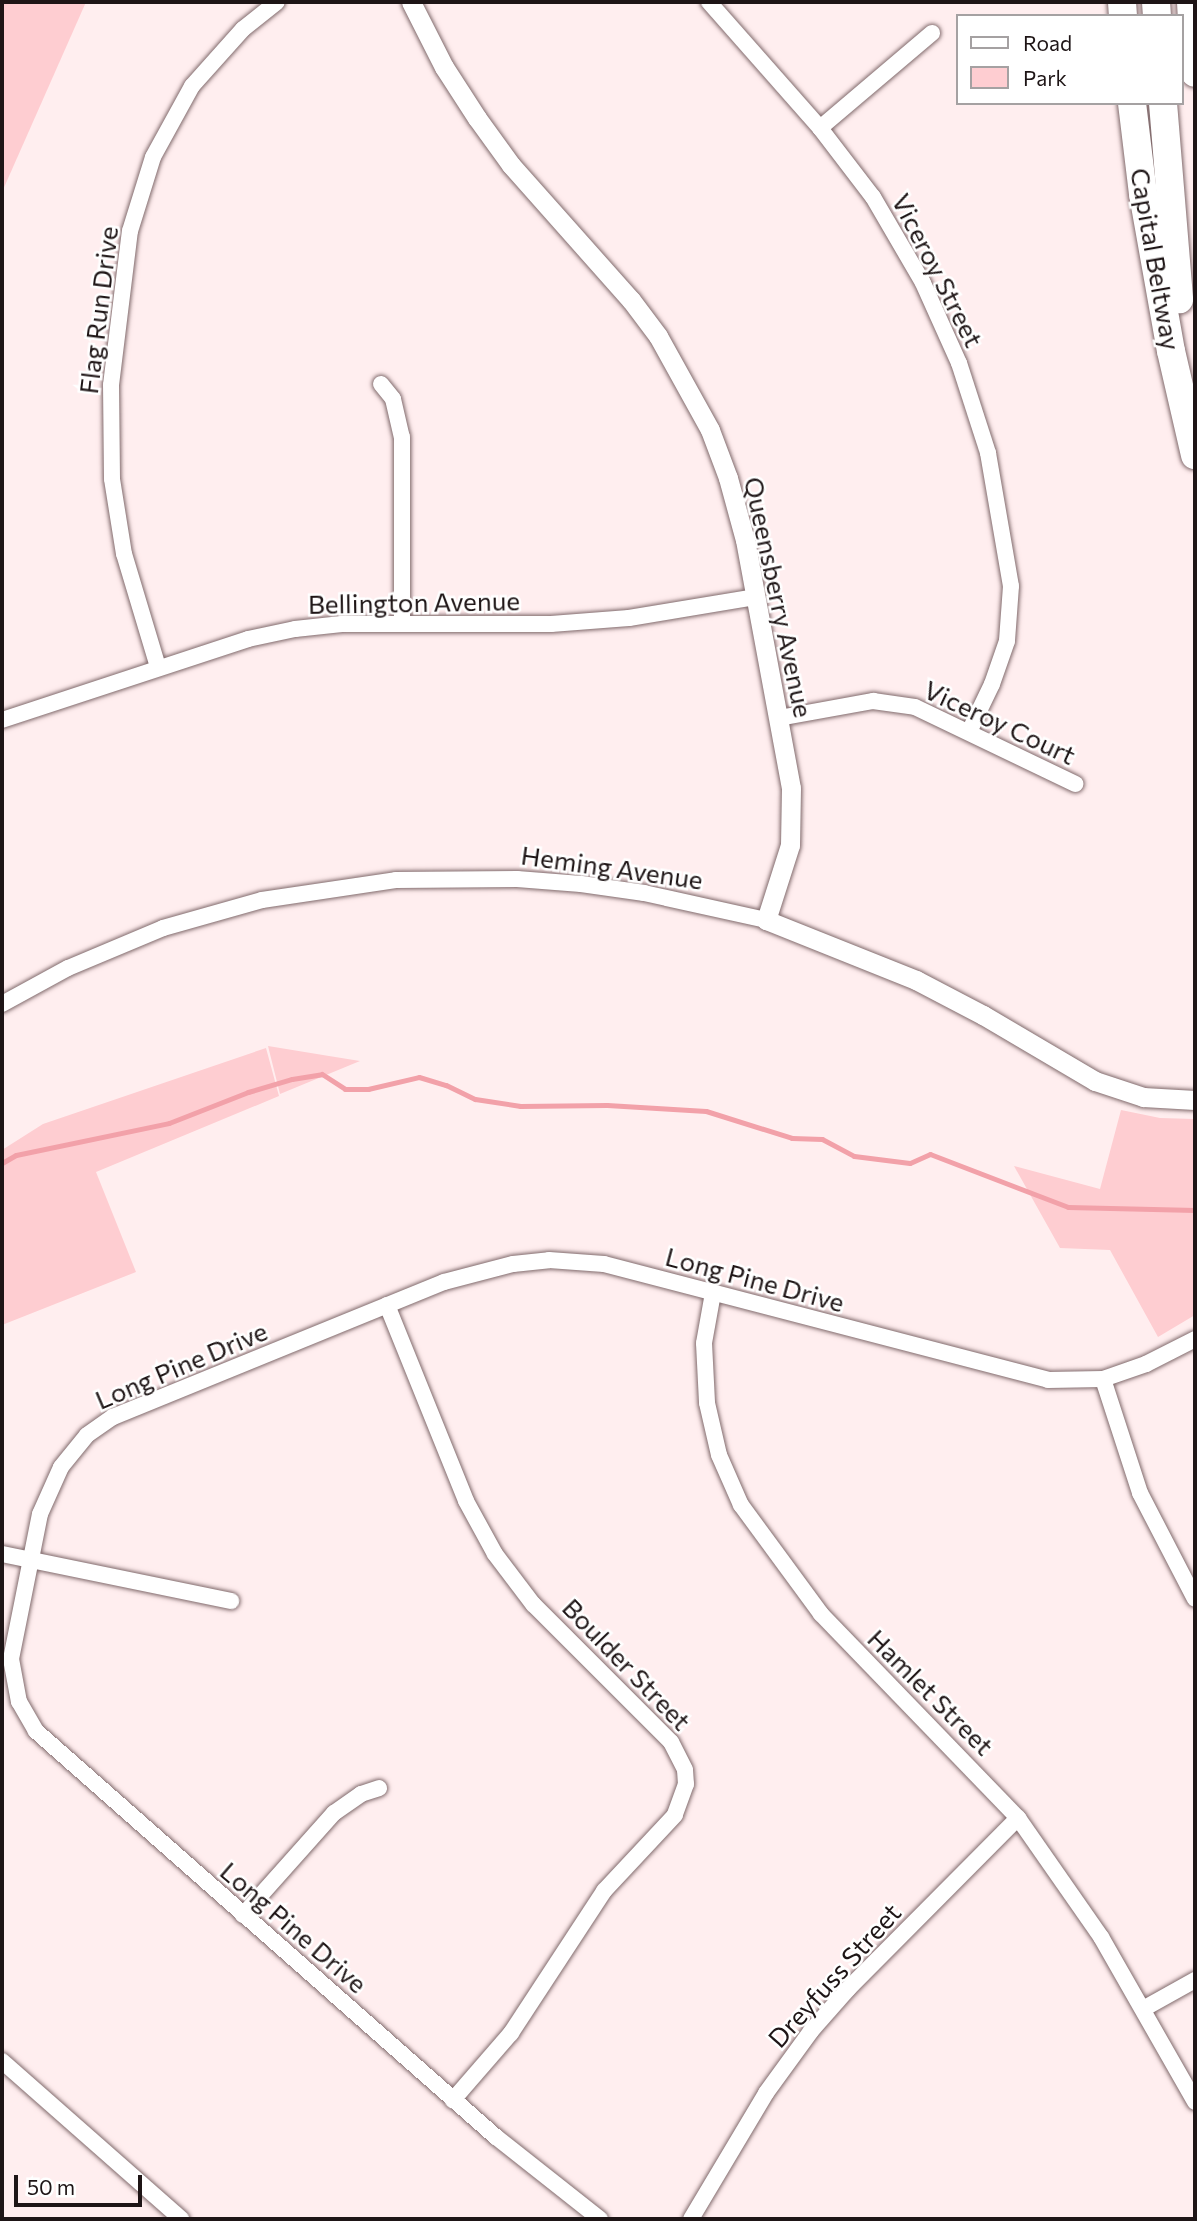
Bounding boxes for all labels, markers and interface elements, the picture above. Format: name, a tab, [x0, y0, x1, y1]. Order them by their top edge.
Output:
legend	[956, 14, 1183, 105]
text: Road	[1023, 30, 1072, 55]
text: Park	[1023, 65, 1067, 90]
street label: Capital Beltway	[1125, 166, 1187, 352]
street label: Viceroy Street	[886, 188, 990, 352]
street label: Flag Run Drive	[72, 224, 124, 396]
street label: Queensberry Avenue	[738, 474, 820, 720]
street label: Bellington Avenue	[308, 585, 520, 619]
street label: Viceroy Court	[919, 673, 1081, 771]
street label: Heming Avenue	[519, 839, 705, 895]
street label: Long Pine Drive	[662, 1240, 848, 1318]
street label: Long Pine Drive	[90, 1315, 272, 1415]
street label: Boulder Street	[556, 1592, 698, 1736]
street label: Hamlet Street	[862, 1623, 1000, 1761]
street label: Long Pine Drive	[214, 1855, 374, 1999]
street label: Dreyfuss Street	[761, 1897, 907, 2053]
scale bar	[18, 2162, 145, 2206]
text: 50 m	[27, 2174, 75, 2199]

